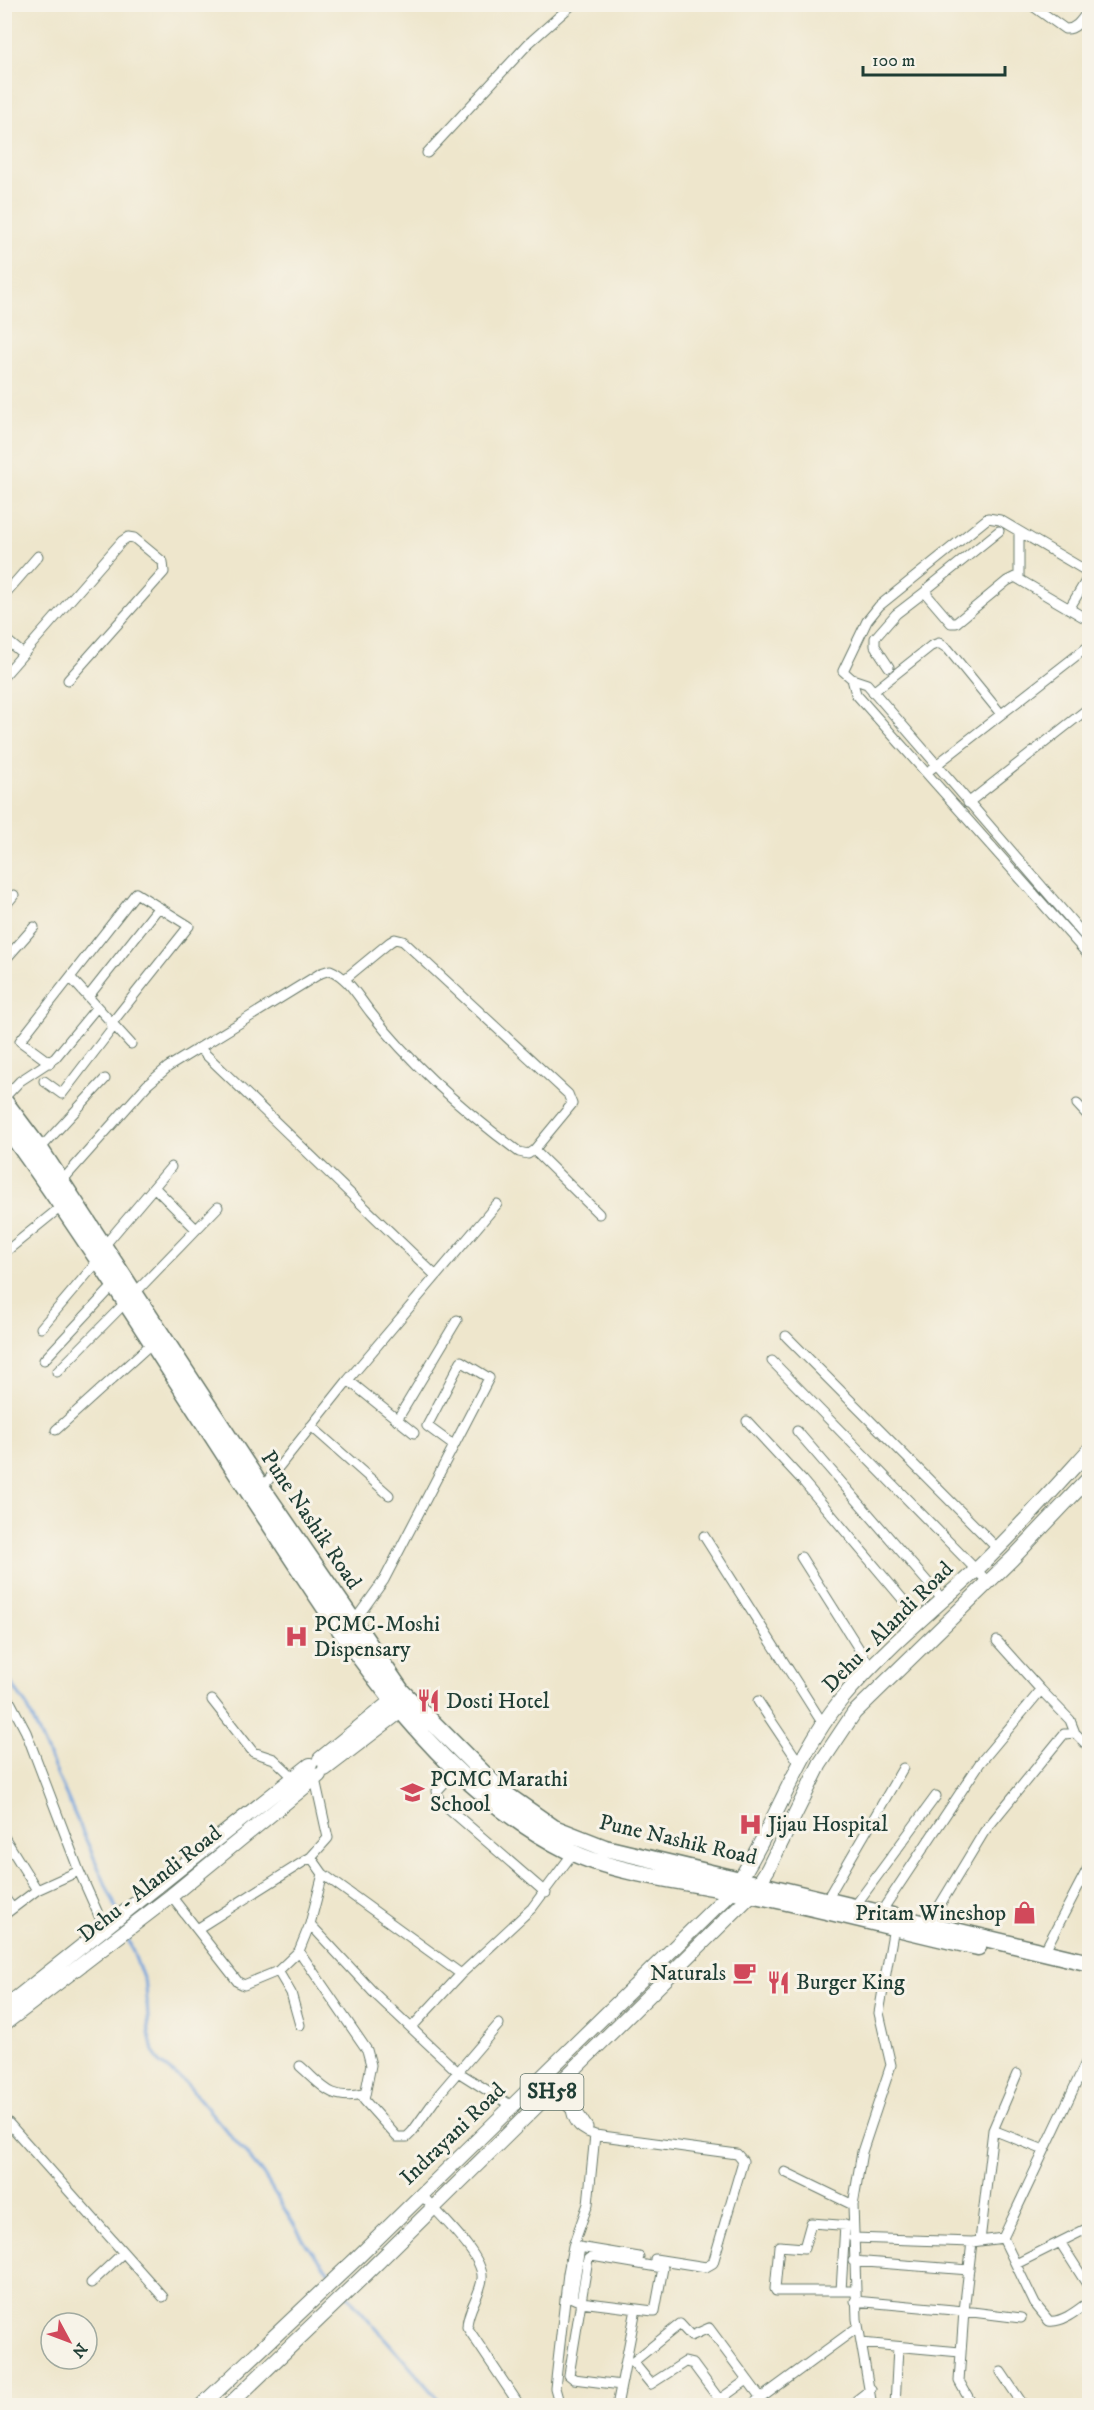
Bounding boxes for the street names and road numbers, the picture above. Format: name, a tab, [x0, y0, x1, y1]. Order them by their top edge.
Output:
street label: Pune Nashik Road	[255, 1446, 367, 1594]
street label: Dehu - Alandi Road	[817, 1556, 959, 1698]
street label: Pune Nashik Road	[596, 1809, 760, 1871]
street label: Dehu - Alandi Road	[73, 1820, 227, 1948]
road number: SH58	[520, 2074, 584, 2110]
street label: Indrayani Road	[395, 2077, 511, 2191]

